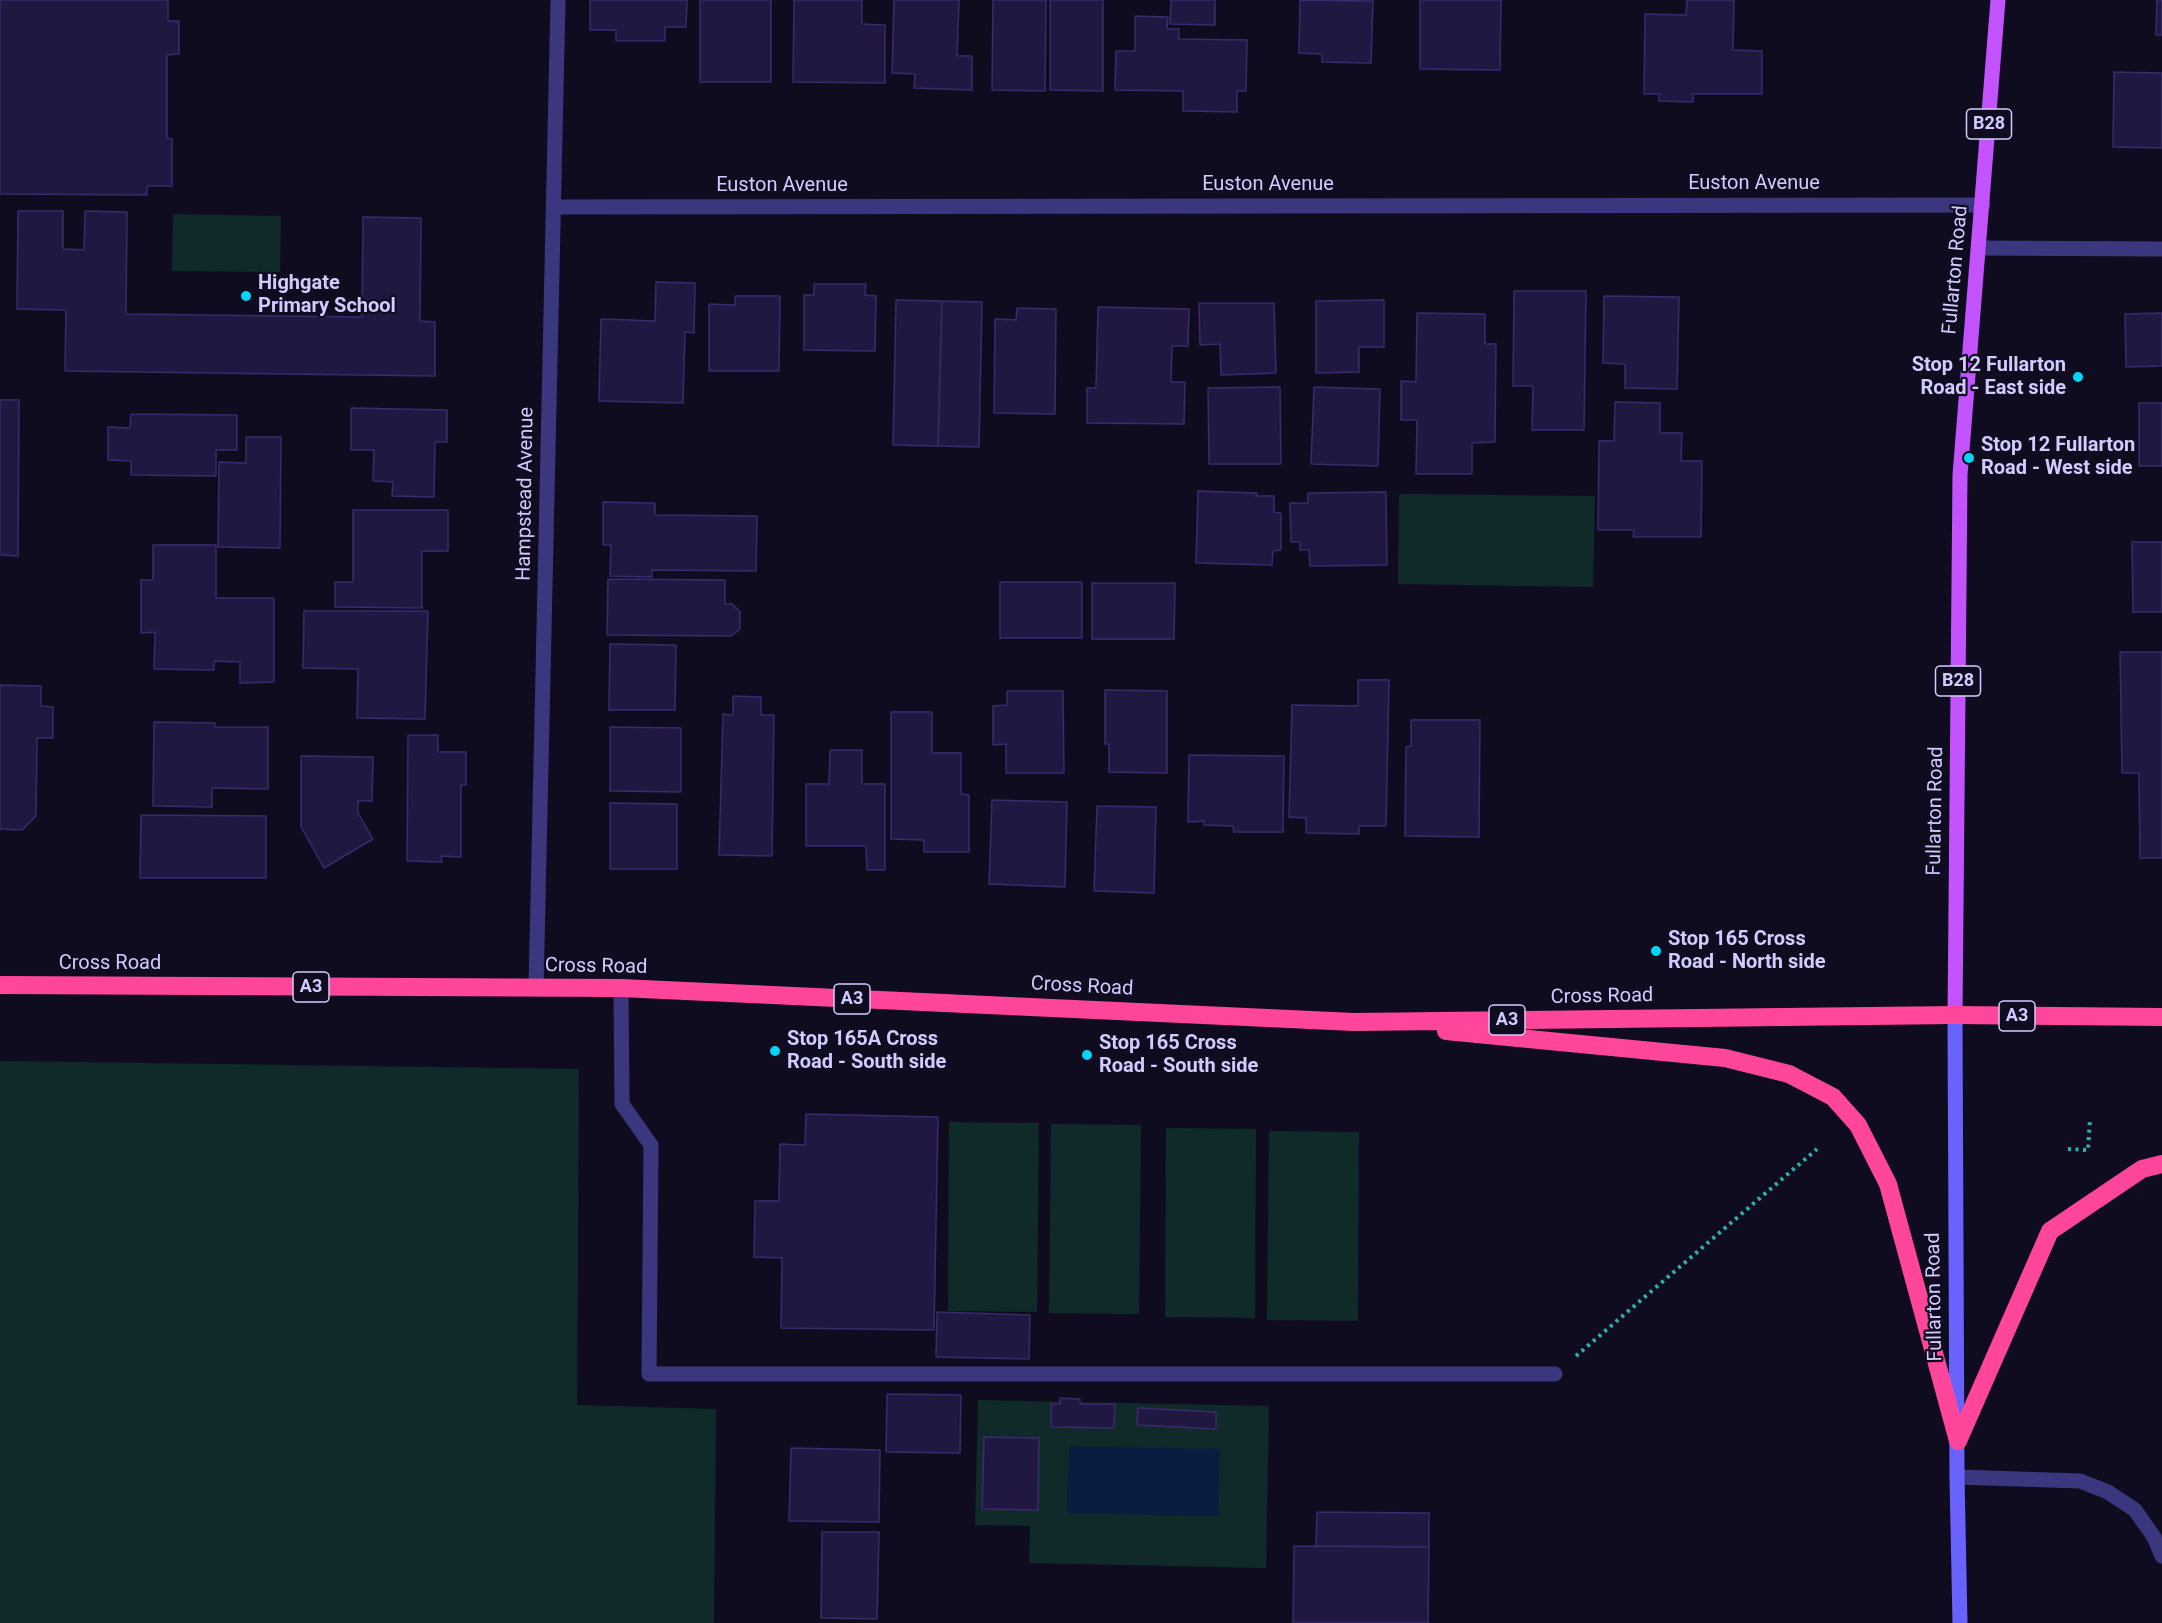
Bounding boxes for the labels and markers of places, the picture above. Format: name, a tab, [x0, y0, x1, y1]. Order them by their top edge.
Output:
place label: Highgate Primary School	[258, 272, 396, 319]
marker: Highgate Primary School	[239, 289, 253, 303]
place label: Stop 12 Fullarton Road - East side	[1912, 354, 2066, 401]
marker: Stop 12 Fullarton Road - East side	[2071, 370, 2085, 384]
place label: Stop 12 Fullarton Road - West side	[1981, 434, 2135, 481]
marker: Stop 12 Fullarton Road - West side	[1962, 451, 1976, 465]
place label: Stop 165 Cross Road - North side	[1668, 928, 1826, 975]
marker: Stop 165 Cross Road - North side	[1649, 944, 1663, 958]
place label: Stop 165A Cross Road - South side	[787, 1028, 946, 1075]
place label: Stop 165 Cross Road - South side	[1099, 1032, 1258, 1079]
marker: Stop 165A Cross Road - South side	[768, 1044, 782, 1058]
marker: Stop 165 Cross Road - South side	[1080, 1048, 1094, 1062]

